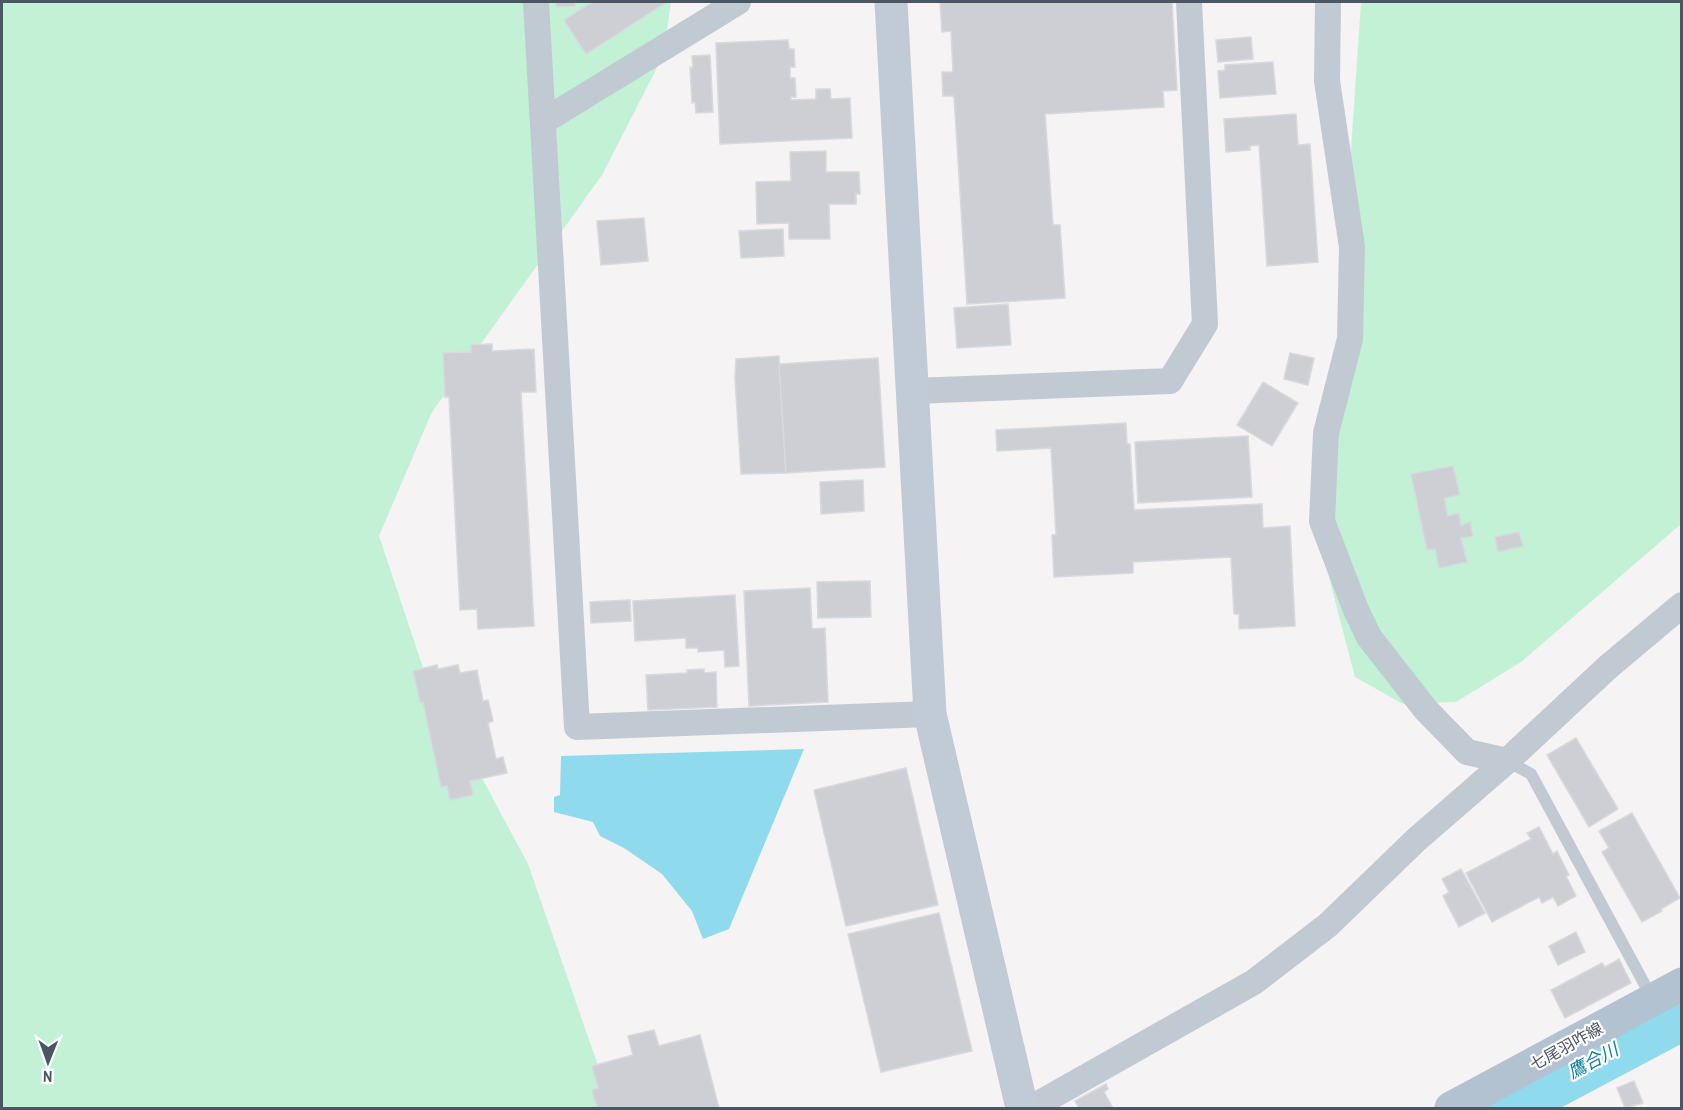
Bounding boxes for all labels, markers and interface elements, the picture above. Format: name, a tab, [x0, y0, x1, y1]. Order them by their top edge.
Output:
street label: 七尾羽咋線	[1526, 1017, 1606, 1075]
north arrow	[18, 1032, 78, 1092]
water label: 鷹合川	[1563, 1036, 1624, 1084]
text: N	[43, 1066, 53, 1088]

